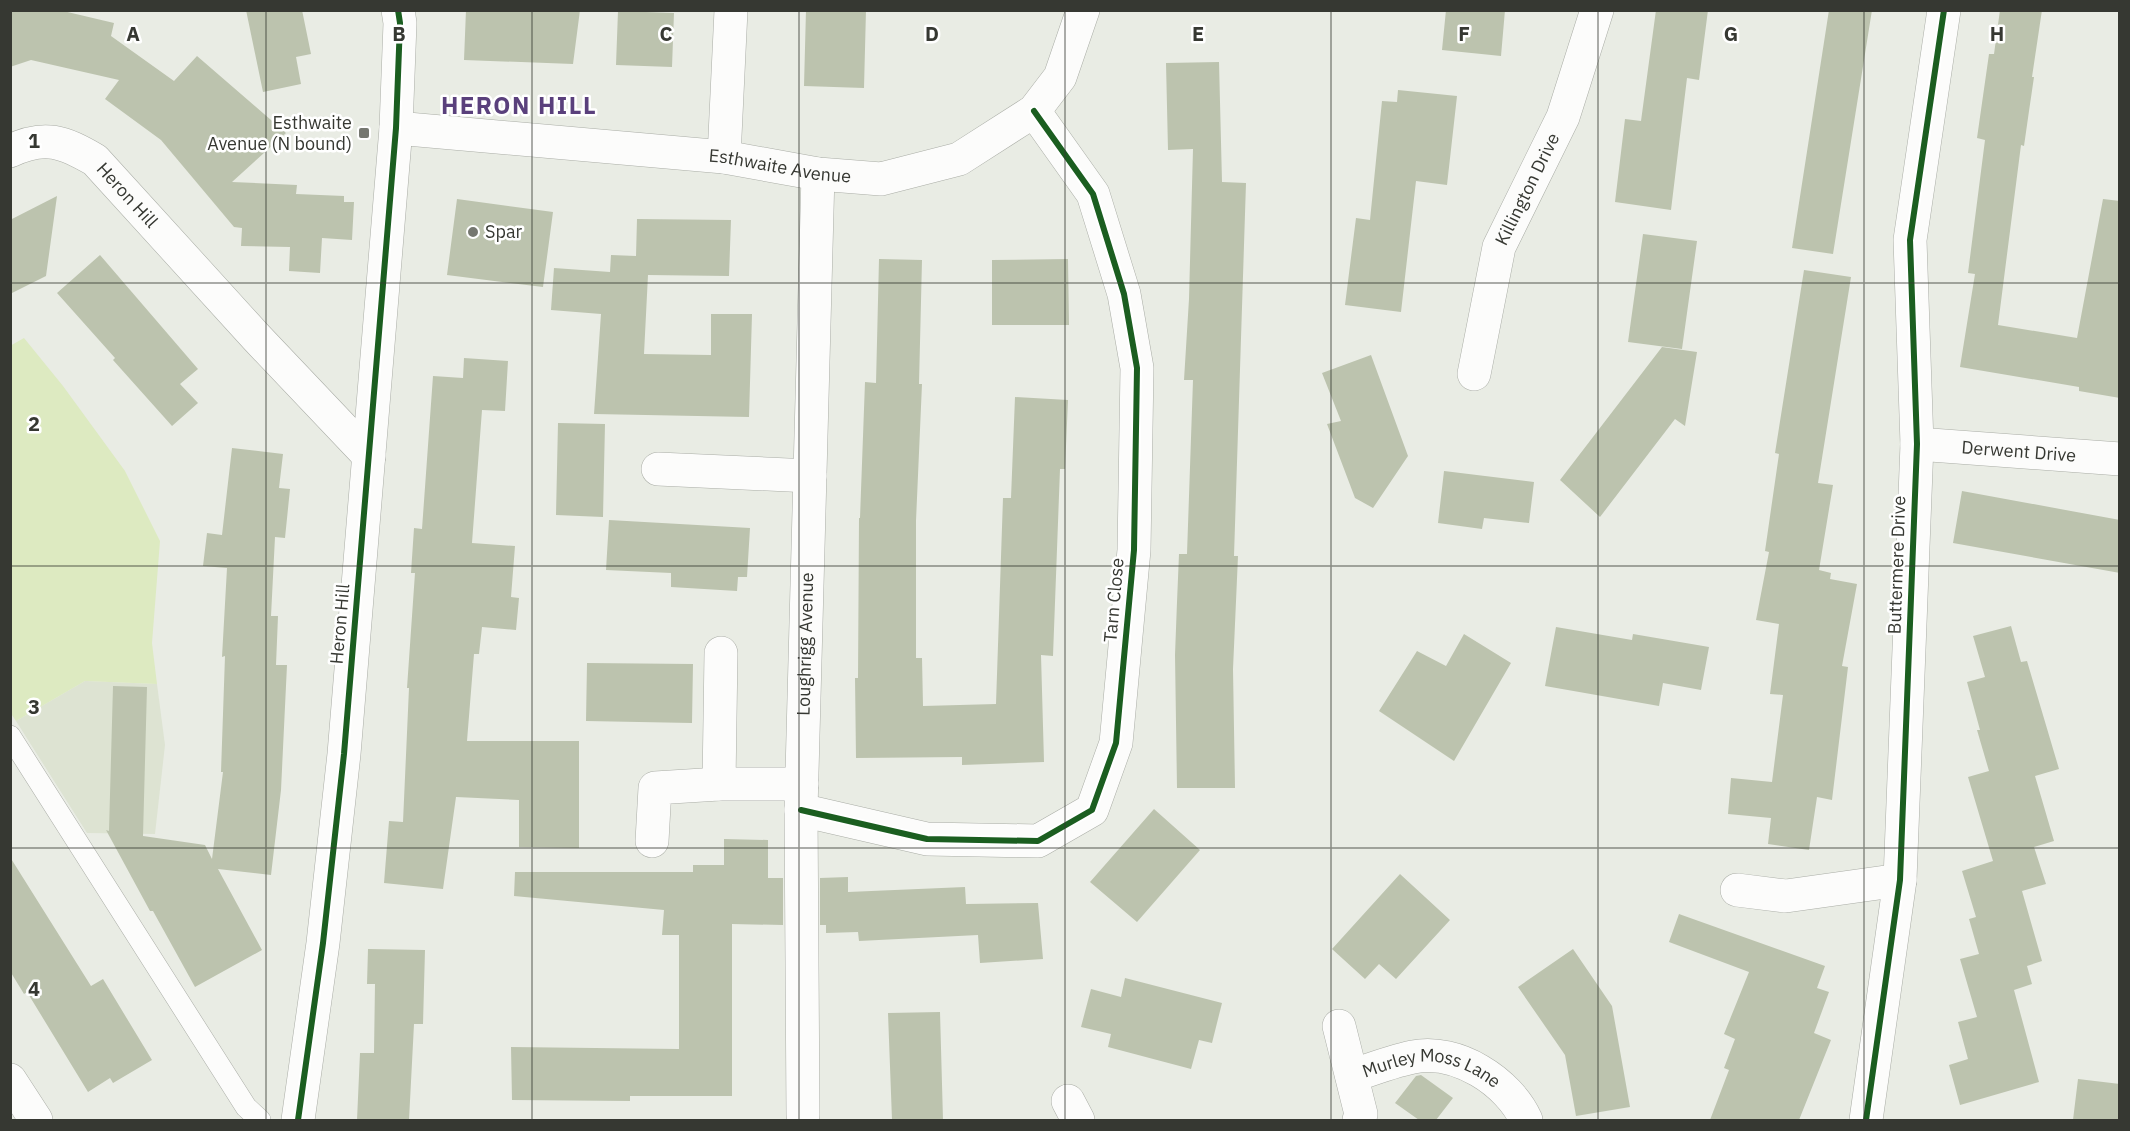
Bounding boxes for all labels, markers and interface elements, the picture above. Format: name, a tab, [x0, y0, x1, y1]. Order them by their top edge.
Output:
text: A	[126, 20, 140, 47]
text: B	[392, 20, 406, 47]
text: C	[659, 20, 673, 47]
text: D	[925, 20, 939, 47]
text: E	[1192, 20, 1204, 47]
text: F	[1458, 20, 1470, 47]
text: G	[1724, 20, 1738, 47]
text: H	[1990, 20, 2004, 47]
district label: HERON HILL	[441, 89, 597, 121]
place label: Esthwaite Avenue (N bound)	[207, 111, 352, 155]
marker: Esthwaite Avenue (N bound)	[357, 126, 371, 140]
text: 1	[28, 127, 40, 154]
street label: Killington Drive	[1490, 129, 1564, 249]
street label: Esthwaite Avenue	[708, 144, 852, 188]
street label: Heron Hill	[92, 157, 163, 233]
place label: Spar	[485, 220, 523, 243]
marker: Spar	[466, 225, 480, 239]
text: 2	[28, 410, 40, 437]
street label: Derwent Drive	[1961, 435, 2077, 467]
street label: Buttermere Drive	[1883, 495, 1910, 635]
street label: Tarn Close	[1098, 557, 1129, 643]
street label: Loughrigg Avenue	[792, 572, 818, 716]
street label: Heron Hill	[325, 583, 354, 665]
text: 3	[28, 693, 40, 720]
text: 4	[28, 975, 40, 1002]
street label: Murley Moss Lane	[1359, 1044, 1506, 1093]

